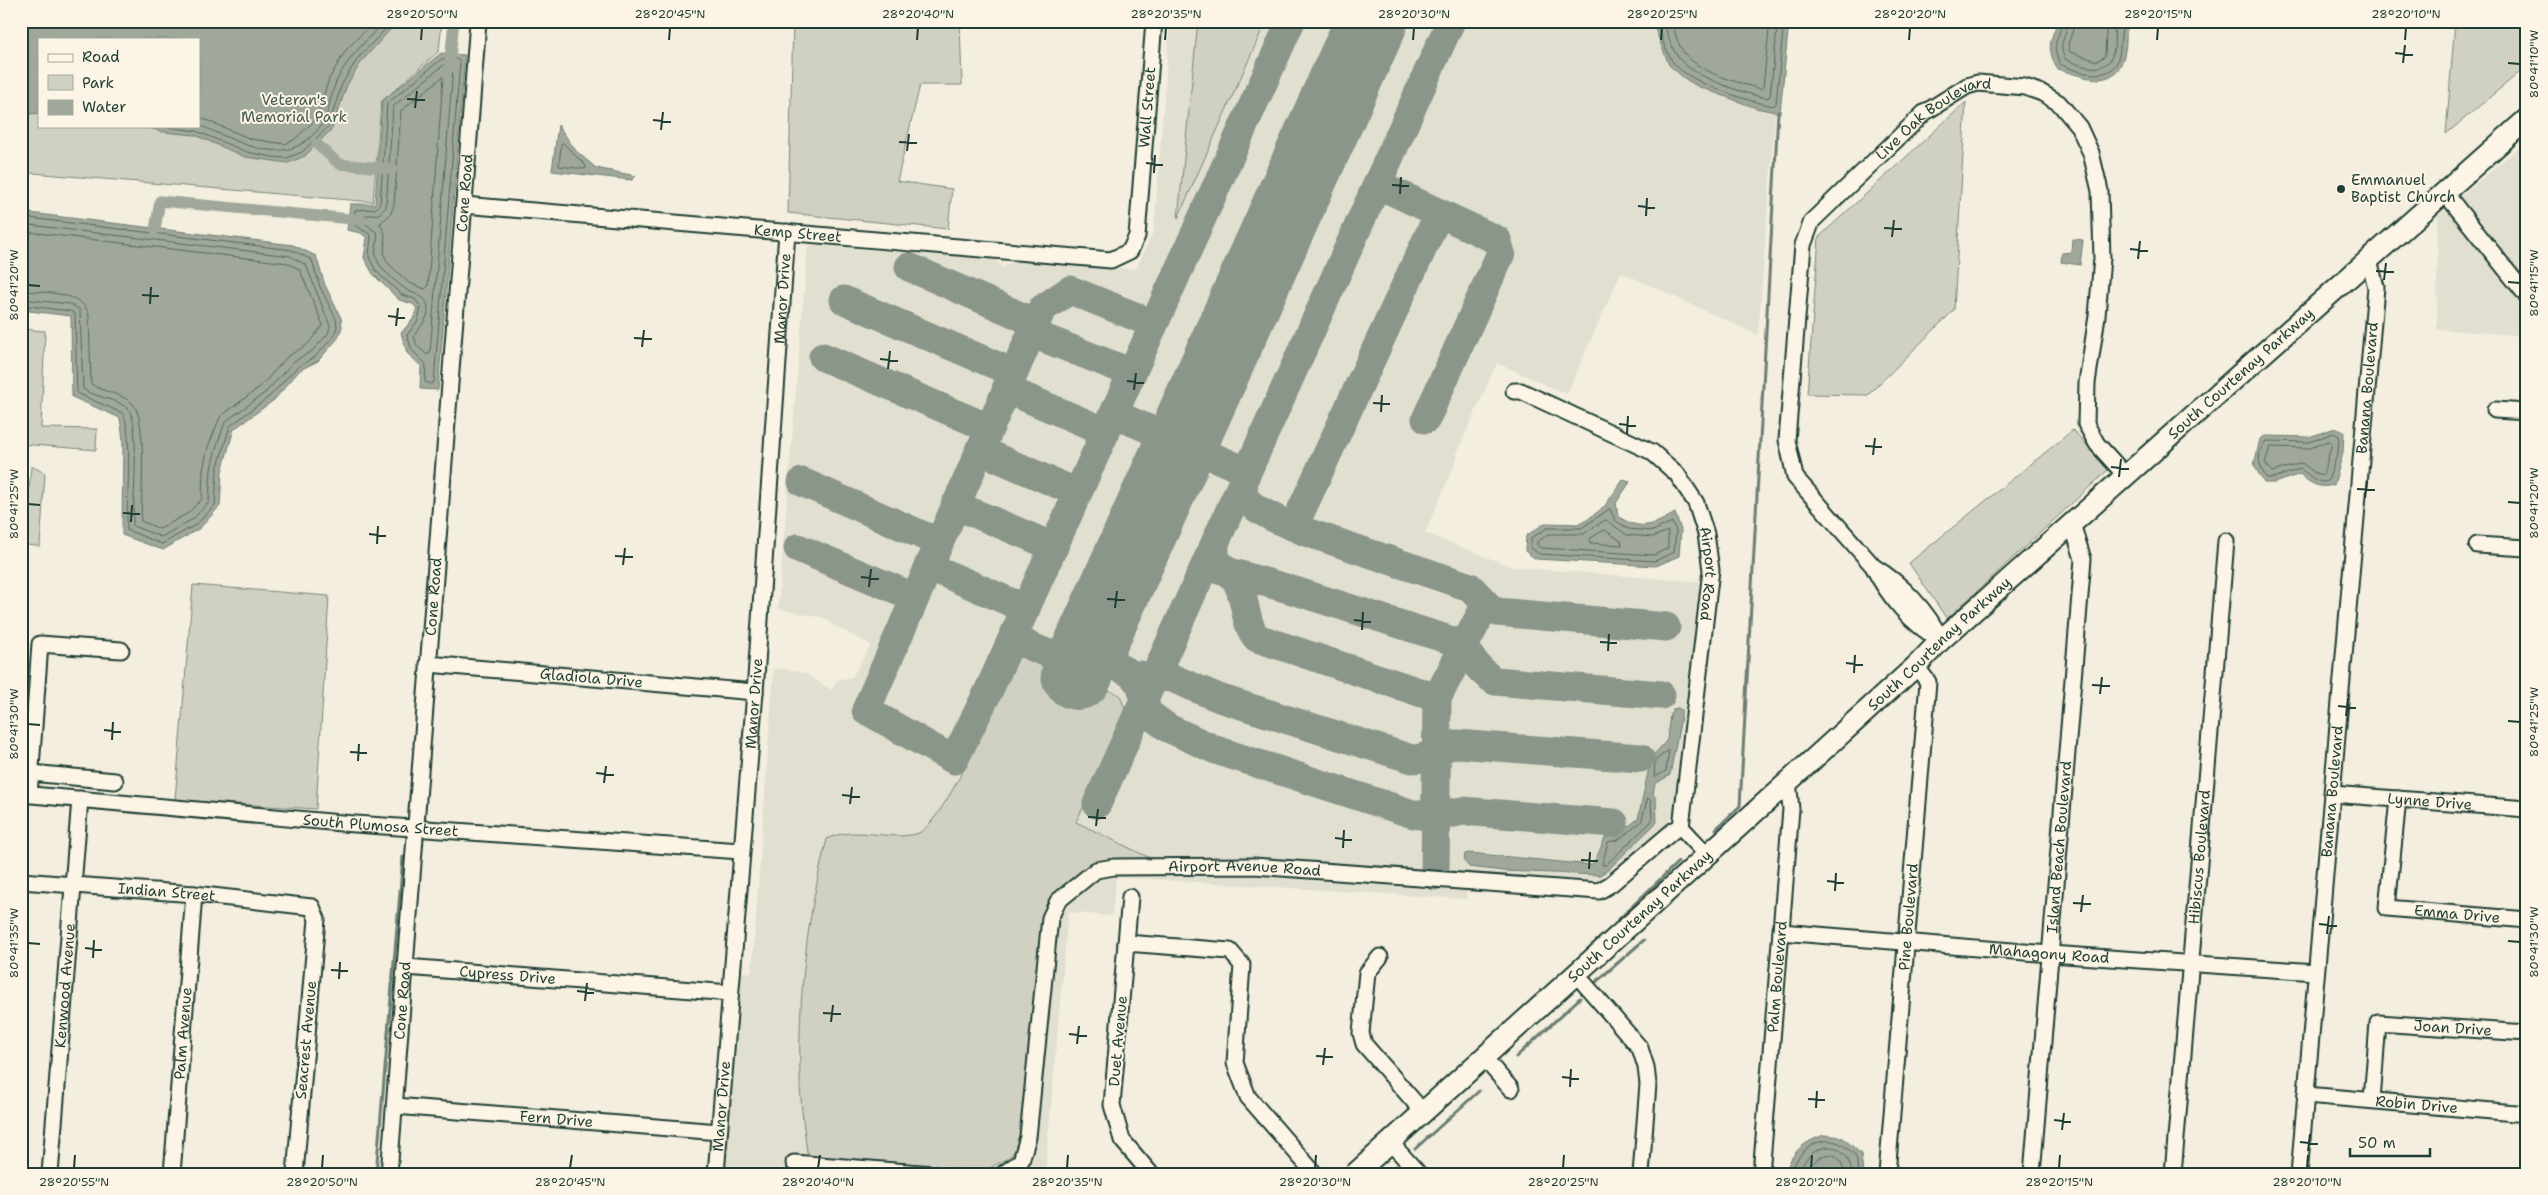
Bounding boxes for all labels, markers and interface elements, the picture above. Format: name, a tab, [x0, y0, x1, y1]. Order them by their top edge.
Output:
text: 28°20'50"N	[386, 6, 458, 22]
text: 28°20'45"N	[635, 6, 705, 22]
text: 28°20'40"N	[882, 6, 954, 22]
text: 28°20'35"N	[1130, 6, 1202, 22]
text: 28°20'30"N	[1378, 6, 1450, 22]
text: 28°20'25"N	[1626, 6, 1698, 22]
text: 28°20'20"N	[1874, 6, 1946, 22]
text: 28°20'15"N	[2124, 6, 2192, 22]
text: 28°20'10"N	[2371, 6, 2441, 22]
text: 80°41'10"W	[2526, 30, 2542, 98]
legend	[38, 38, 200, 128]
text: Road	[82, 47, 120, 67]
street label: Wall Street	[1134, 66, 1160, 149]
text: Park	[82, 73, 114, 93]
street label: Live Oak Boulevard	[1871, 73, 1993, 165]
park label: Veteran's Memorial Park	[241, 90, 347, 127]
text: Water	[82, 97, 126, 117]
street label: Cone Road	[452, 153, 478, 233]
place label: Emmanuel Baptist Church	[2351, 170, 2456, 207]
marker: Emmanuel Baptist Church	[2335, 183, 2347, 195]
street label: Kemp Street	[753, 220, 843, 247]
text: 80°41'20"W	[6, 249, 22, 321]
text: 80°41'15"W	[2526, 249, 2542, 317]
street label: Manor Drive	[769, 253, 796, 345]
street label: South Courtenay Parkway	[2164, 303, 2318, 444]
street label: Banana Boulevard	[2352, 321, 2383, 455]
text: 80°41'20"W	[2526, 467, 2542, 539]
text: 80°41'25"W	[6, 469, 22, 539]
street label: Airport Road	[1694, 524, 1721, 622]
street label: Cone Road	[421, 556, 447, 637]
street label: South Courtenay Parkway	[1863, 572, 2015, 715]
street label: Manor Drive	[740, 658, 767, 750]
street label: Gladiola Drive	[539, 664, 644, 692]
text: 80°41'25"W	[2526, 687, 2542, 757]
text: 80°41'30"W	[6, 688, 22, 760]
street label: Banana Boulevard	[2317, 724, 2348, 858]
street label: Island Beach Boulevard	[2042, 760, 2076, 934]
street label: Hibiscus Boulevard	[2184, 788, 2215, 925]
street label: Lynne Drive	[2387, 788, 2473, 815]
street label: South Plumosa Street	[302, 810, 459, 841]
street label: South Courtenay Parkway	[1563, 845, 1716, 987]
street label: Airport Avenue Road	[1168, 856, 1322, 881]
street label: Pine Boulevard	[1894, 862, 1923, 971]
street label: Indian Street	[117, 878, 217, 906]
street label: Emma Drive	[2413, 900, 2501, 928]
text: 80°41'30"W	[2526, 906, 2542, 978]
text: 80°41'35"W	[6, 908, 22, 978]
street label: Palm Boulevard	[1763, 920, 1792, 1033]
street label: Kenwood Avenue	[50, 922, 80, 1049]
street label: Mahagony Road	[1988, 939, 2110, 968]
street label: Cone Road	[389, 960, 415, 1040]
street label: Cypress Drive	[459, 961, 557, 989]
street label: Seacrest Avenue	[291, 980, 321, 1100]
street label: Palm Avenue	[169, 986, 197, 1080]
street label: Duet Avenue	[1104, 995, 1132, 1087]
street label: Joan Drive	[2413, 1015, 2492, 1041]
street label: Manor Drive	[708, 1060, 735, 1152]
street label: Robin Drive	[2374, 1091, 2459, 1118]
street label: Fern Drive	[519, 1106, 594, 1132]
scale bar	[2350, 1125, 2430, 1157]
text: 50 m	[2358, 1133, 2396, 1153]
text: 28°20'55"N	[39, 1174, 109, 1190]
text: 28°20'50"N	[286, 1174, 358, 1190]
text: 28°20'45"N	[535, 1174, 605, 1190]
text: 28°20'40"N	[782, 1174, 854, 1190]
text: 28°20'35"N	[1031, 1174, 1103, 1190]
text: 28°20'30"N	[1279, 1174, 1351, 1190]
text: 28°20'25"N	[1527, 1174, 1599, 1190]
text: 28°20'20"N	[1775, 1174, 1847, 1190]
text: 28°20'15"N	[2025, 1174, 2093, 1190]
text: 28°20'10"N	[2272, 1174, 2342, 1190]

